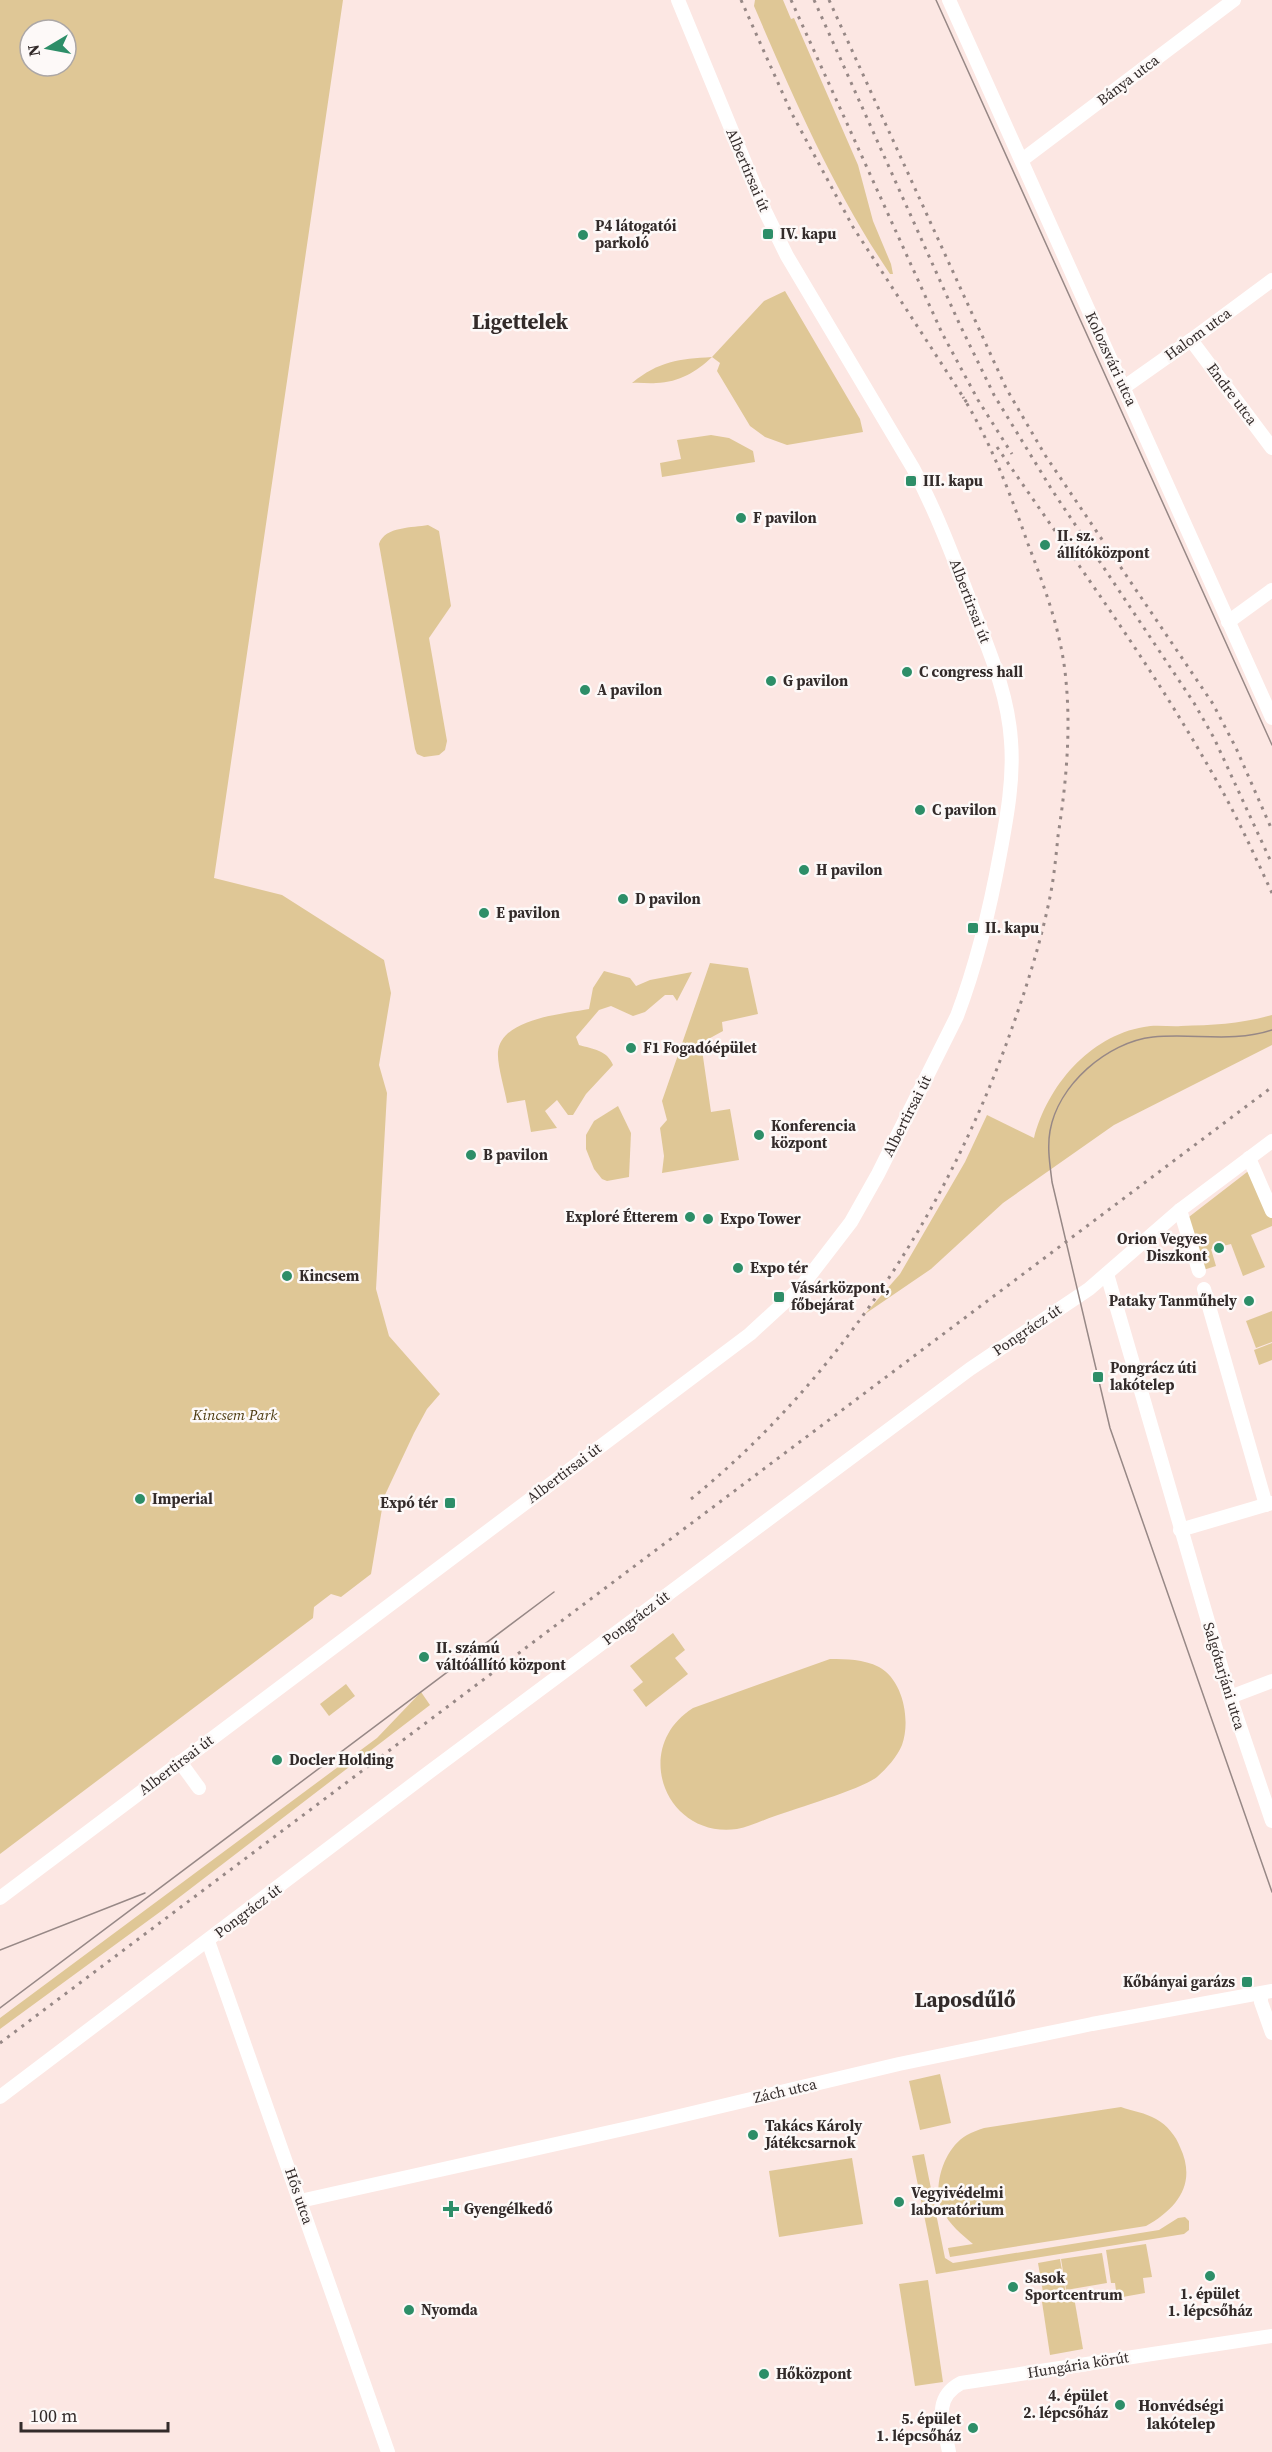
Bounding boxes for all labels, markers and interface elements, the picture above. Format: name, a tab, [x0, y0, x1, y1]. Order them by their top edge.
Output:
north arrow	[18, 18, 78, 78]
text: N	[21, 43, 45, 58]
street label: Bánya utca	[1092, 49, 1163, 110]
street label: Albertirsai út	[721, 125, 775, 215]
place label: P4 látogatói parkoló	[595, 215, 677, 253]
place label: IV. kapu	[780, 223, 836, 244]
marker: IV. kapu	[761, 227, 775, 241]
marker: P4 látogatói parkoló	[576, 228, 590, 242]
street label: Halom utca	[1160, 302, 1235, 365]
district label: Ligettelek	[472, 307, 569, 336]
street label: Kolozsvári utca	[1080, 308, 1143, 410]
street label: Endre utca	[1202, 358, 1263, 429]
place label: III. kapu	[923, 470, 983, 491]
marker: III. kapu	[904, 474, 918, 488]
place label: F pavilon	[753, 507, 817, 528]
marker: F pavilon	[734, 511, 748, 525]
place label: II. sz. állítóközpont	[1057, 525, 1150, 563]
marker: II. sz. állítóközpont	[1038, 538, 1052, 552]
street label: Albertirsai út	[945, 556, 996, 646]
place label: C congress hall	[919, 661, 1023, 682]
marker: C congress hall	[900, 665, 914, 679]
place label: G pavilon	[783, 670, 848, 691]
marker: G pavilon	[764, 674, 778, 688]
place label: A pavilon	[597, 679, 662, 700]
marker: A pavilon	[578, 683, 592, 697]
place label: C pavilon	[932, 799, 996, 820]
marker: C pavilon	[913, 803, 927, 817]
place label: H pavilon	[816, 859, 883, 880]
marker: H pavilon	[797, 863, 811, 877]
place label: D pavilon	[635, 888, 701, 909]
marker: D pavilon	[616, 892, 630, 906]
place label: E pavilon	[496, 902, 560, 923]
marker: E pavilon	[477, 906, 491, 920]
place label: II. kapu	[985, 917, 1039, 938]
marker: II. kapu	[966, 921, 980, 935]
place label: F1 Fogadóépület	[643, 1037, 757, 1058]
marker: F1 Fogadóépület	[624, 1041, 638, 1055]
street label: Albertirsai út	[877, 1071, 936, 1160]
place label: Konferencia központ	[771, 1115, 857, 1153]
marker: Konferencia központ	[752, 1128, 766, 1142]
place label: B pavilon	[483, 1144, 548, 1165]
marker: B pavilon	[464, 1148, 478, 1162]
place label: Exploré Étterem	[566, 1206, 678, 1227]
place label: Expo Tower	[720, 1208, 801, 1229]
marker: Exploré Étterem	[683, 1210, 697, 1224]
marker: Expo Tower	[701, 1212, 715, 1226]
place label: Orion Vegyes Diszkont	[1117, 1228, 1208, 1266]
marker: Orion Vegyes Diszkont	[1212, 1241, 1226, 1255]
place label: Expo tér	[750, 1257, 808, 1278]
marker: Expo tér	[731, 1261, 745, 1275]
place label: Kincsem	[299, 1265, 360, 1286]
marker: Kincsem	[280, 1269, 294, 1283]
place label: Vásárközpont, főbejárat	[791, 1277, 890, 1315]
marker: Vásárközpont, főbejárat	[772, 1290, 786, 1304]
place label: Pataky Tanműhely	[1109, 1290, 1237, 1311]
marker: Pataky Tanműhely	[1242, 1294, 1256, 1308]
street label: Pongrácz út	[988, 1299, 1065, 1360]
place label: Pongrácz úti lakótelep	[1110, 1357, 1197, 1395]
marker: Pongrácz úti lakótelep	[1091, 1370, 1105, 1384]
park label: Kincsem Park	[192, 1404, 278, 1425]
street label: Albertirsai út	[522, 1437, 606, 1508]
place label: Imperial	[152, 1488, 213, 1509]
marker: Imperial	[133, 1492, 147, 1506]
place label: Expó tér	[380, 1492, 438, 1513]
marker: Expó tér	[443, 1496, 457, 1510]
street label: Pongrácz út	[598, 1585, 674, 1650]
street label: Salgótarjáni utca	[1198, 1619, 1251, 1733]
place label: II. számú váltóállító központ	[435, 1637, 566, 1675]
marker: II. számú váltóállító központ	[417, 1650, 431, 1664]
street label: Albertirsai út	[134, 1729, 218, 1800]
place label: Docler Holding	[289, 1749, 394, 1770]
marker: Docler Holding	[270, 1753, 284, 1767]
street label: Pongrácz út	[210, 1878, 286, 1943]
place label: Kőbányai garázs	[1123, 1971, 1235, 1992]
marker: Kőbányai garázs	[1240, 1975, 1254, 1989]
district label: Laposdűlő	[914, 1985, 1016, 2014]
street label: Zách utca	[751, 2073, 819, 2108]
place label: Takács Károly Játékcsarnok	[764, 2115, 862, 2153]
marker: Takács Károly Játékcsarnok	[746, 2128, 760, 2142]
street label: Hős utca	[280, 2165, 319, 2227]
place label: Vegyivédelmi laboratórium	[911, 2182, 1005, 2220]
marker: Vegyivédelmi laboratórium	[892, 2195, 906, 2209]
place label: Gyengélkedő	[464, 2198, 553, 2219]
marker: Gyengélkedő	[442, 2200, 460, 2218]
place label: Sasok Sportcentrum	[1025, 2267, 1123, 2305]
marker: 1. épület 1. lépcsőház	[1203, 2269, 1217, 2283]
marker: Sasok Sportcentrum	[1006, 2280, 1020, 2294]
place label: 1. épület 1. lépcsőház	[1168, 2283, 1252, 2321]
place label: Nyomda	[421, 2299, 479, 2320]
marker: Nyomda	[402, 2303, 416, 2317]
street label: Hungária körút	[1026, 2346, 1130, 2383]
place label: Hőközpont	[776, 2363, 852, 2384]
marker: Hőközpont	[757, 2367, 771, 2381]
place label: 4. épület 2. lépcsőház	[1023, 2385, 1109, 2423]
district label: Honvédségi lakótelep	[1138, 2394, 1224, 2434]
scale bar	[21, 2395, 168, 2433]
marker: 4. épület 2. lépcsőház	[1113, 2398, 1127, 2412]
text: 100 m	[30, 2403, 77, 2428]
place label: 5. épület 1. lépcsőház	[876, 2408, 962, 2446]
marker: 5. épület 1. lépcsőház	[966, 2421, 980, 2435]

